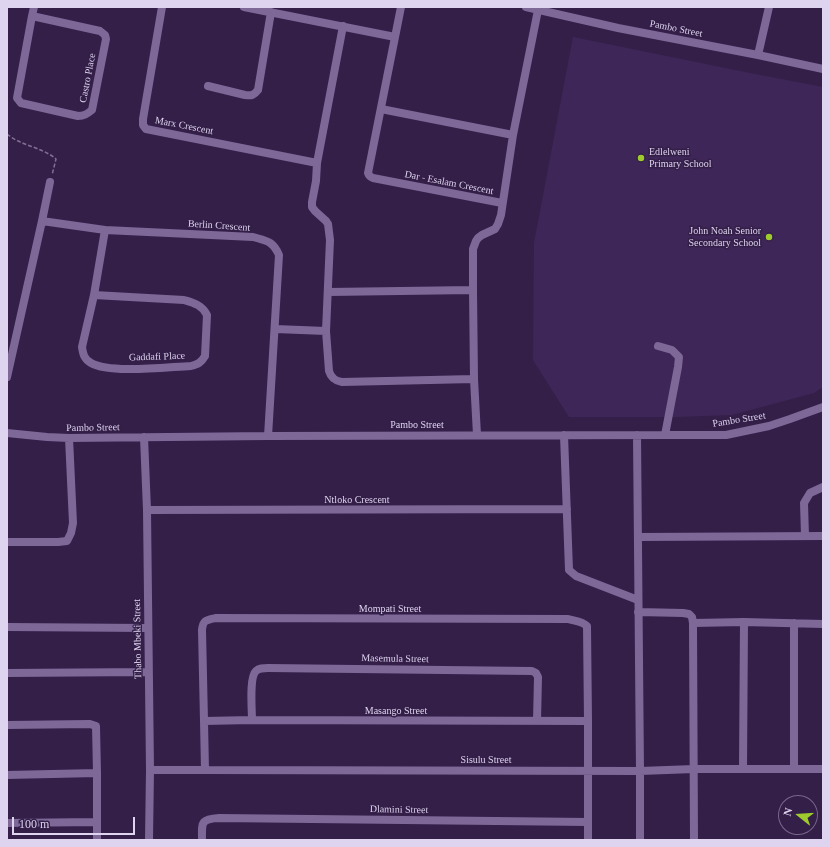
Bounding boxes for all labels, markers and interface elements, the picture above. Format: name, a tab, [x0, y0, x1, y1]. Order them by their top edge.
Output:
street label: Pambo Street	[649, 18, 703, 40]
street label: Castro Place	[77, 52, 99, 104]
street label: Marx Crescent	[154, 114, 214, 138]
place label: Edlelweni Primary School	[649, 146, 711, 170]
marker: Edlelweni Primary School	[636, 153, 646, 163]
street label: Dar - Esalam Crescent	[404, 169, 494, 197]
street label: Berlin Crescent	[187, 218, 251, 234]
place label: John Noah Senior Secondary School	[689, 225, 761, 248]
marker: John Noah Senior Secondary School	[764, 232, 774, 242]
street label: Gaddafi Place	[129, 350, 185, 364]
street label: Pambo Street	[712, 410, 766, 430]
street label: Pambo Street	[390, 419, 444, 431]
street label: Pambo Street	[66, 422, 120, 434]
street label: Ntloko Crescent	[324, 494, 390, 506]
street label: Thabo Mbeki Street	[131, 599, 145, 679]
street label: Mompati Street	[359, 603, 421, 615]
street label: Masemula Street	[361, 652, 429, 666]
street label: Masango Street	[365, 705, 427, 717]
street label: Sisulu Street	[461, 754, 511, 766]
north arrow	[778, 795, 818, 835]
street label: Dlamini Street	[370, 803, 428, 817]
text: N	[781, 806, 794, 817]
scale bar	[14, 809, 137, 835]
text: 100 m	[19, 817, 49, 831]

